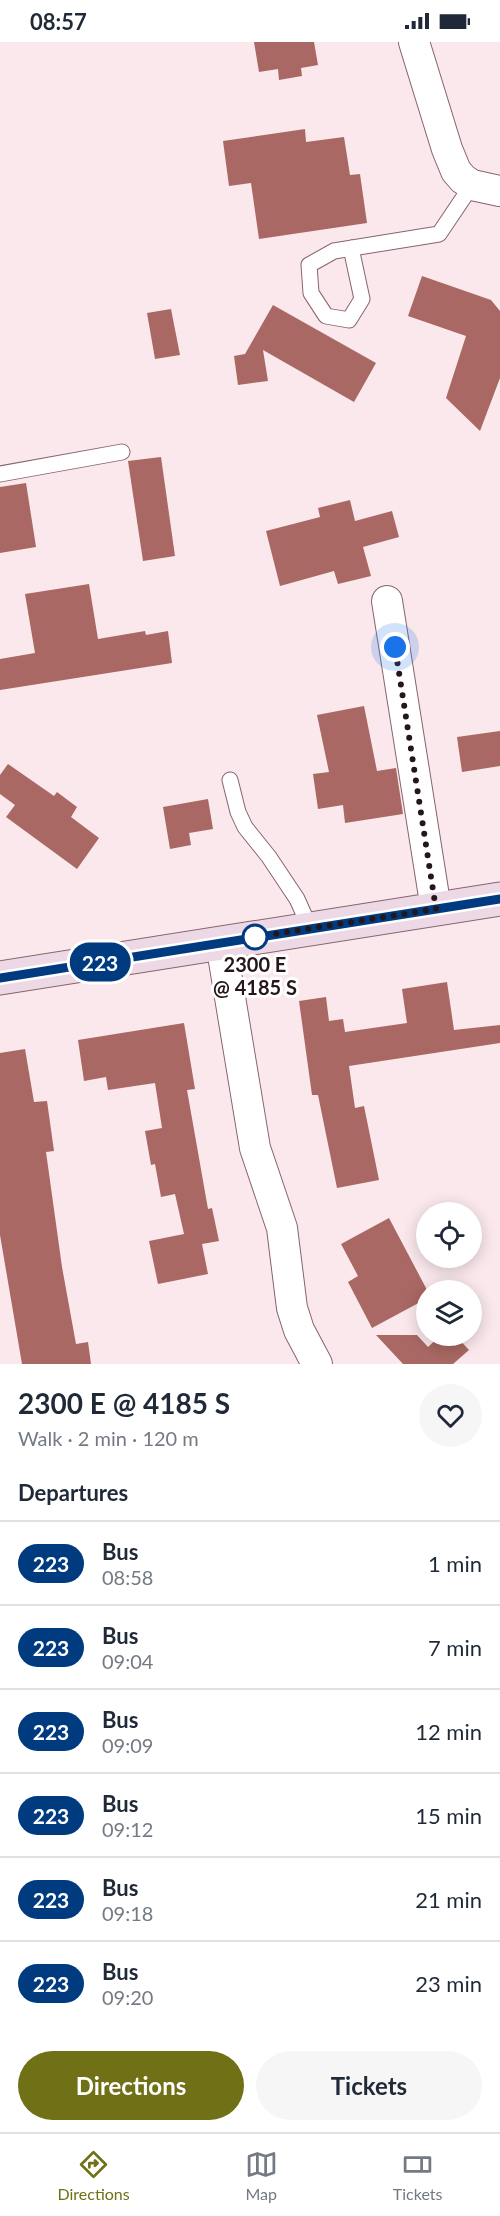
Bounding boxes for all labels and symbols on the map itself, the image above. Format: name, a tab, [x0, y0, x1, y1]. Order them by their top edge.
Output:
your location	[380, 632, 410, 662]
marker: 2300 E @ 4185 S	[242, 924, 268, 950]
line badge: 223	[66, 942, 134, 982]
place label: 2300 E @ 4185 S	[213, 952, 297, 999]

